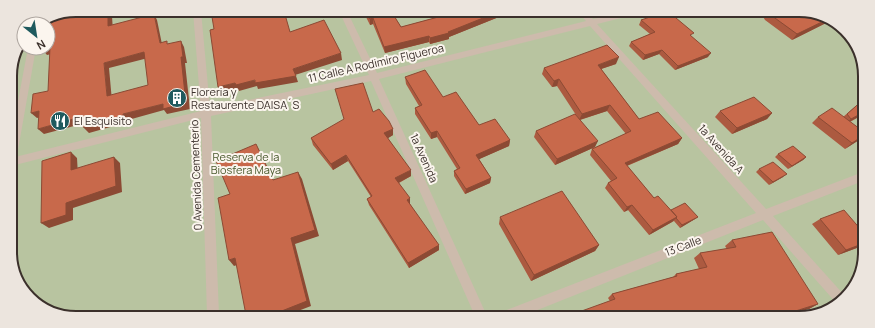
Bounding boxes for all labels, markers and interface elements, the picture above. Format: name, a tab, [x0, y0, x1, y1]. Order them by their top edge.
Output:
north arrow	[16, 16, 56, 56]
text: N	[34, 37, 48, 54]
street label: 11 Calle A Rodimiro FIgueroa	[307, 40, 445, 85]
place label: Floreria y Restaurente DAISA´S	[191, 84, 299, 112]
building icon: Floreria y Restaurente DAISA´S	[166, 87, 188, 109]
restaurant icon: El Esquisito	[49, 110, 71, 132]
place label: El Esquisito	[74, 113, 132, 128]
street label: 0 Avenida Cementerio	[186, 119, 205, 231]
street label: 1a Avenida A	[695, 121, 748, 177]
street label: 1a Avenida	[407, 131, 442, 185]
park label: Reserva de la Biosfera Maya	[211, 149, 281, 177]
street label: 13 Calle	[662, 231, 704, 259]

